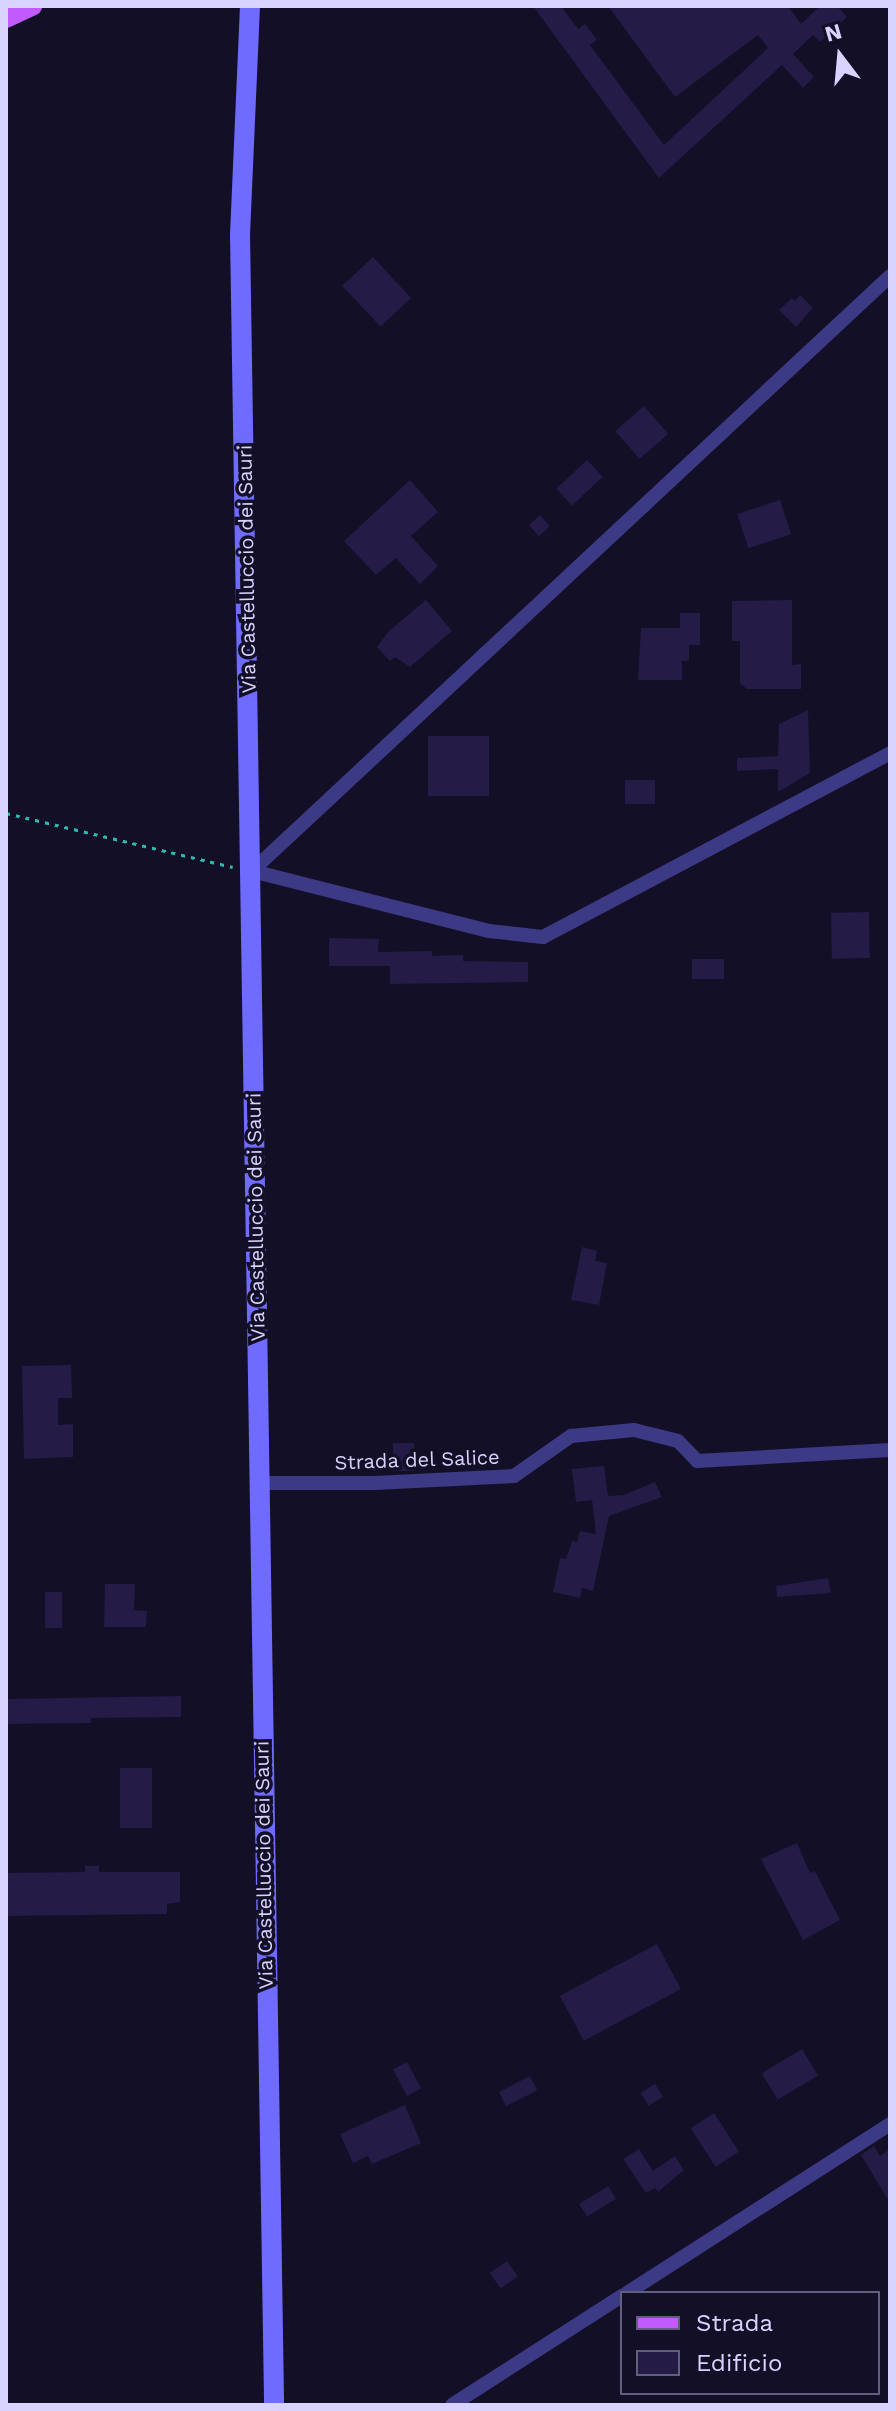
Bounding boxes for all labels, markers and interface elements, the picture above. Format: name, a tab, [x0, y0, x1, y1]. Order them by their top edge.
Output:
north arrow	[800, 16, 880, 96]
text: N	[822, 18, 845, 47]
street label: Via Castelluccio dei Sauri	[233, 444, 261, 694]
street label: Via Castelluccio dei Sauri	[242, 1092, 270, 1342]
street label: Strada del Salice	[334, 1445, 500, 1475]
street label: Via Castelluccio dei Sauri	[250, 1740, 278, 1990]
legend	[620, 2291, 880, 2395]
text: Strada	[696, 2309, 773, 2337]
text: Edificio	[696, 2349, 782, 2377]

